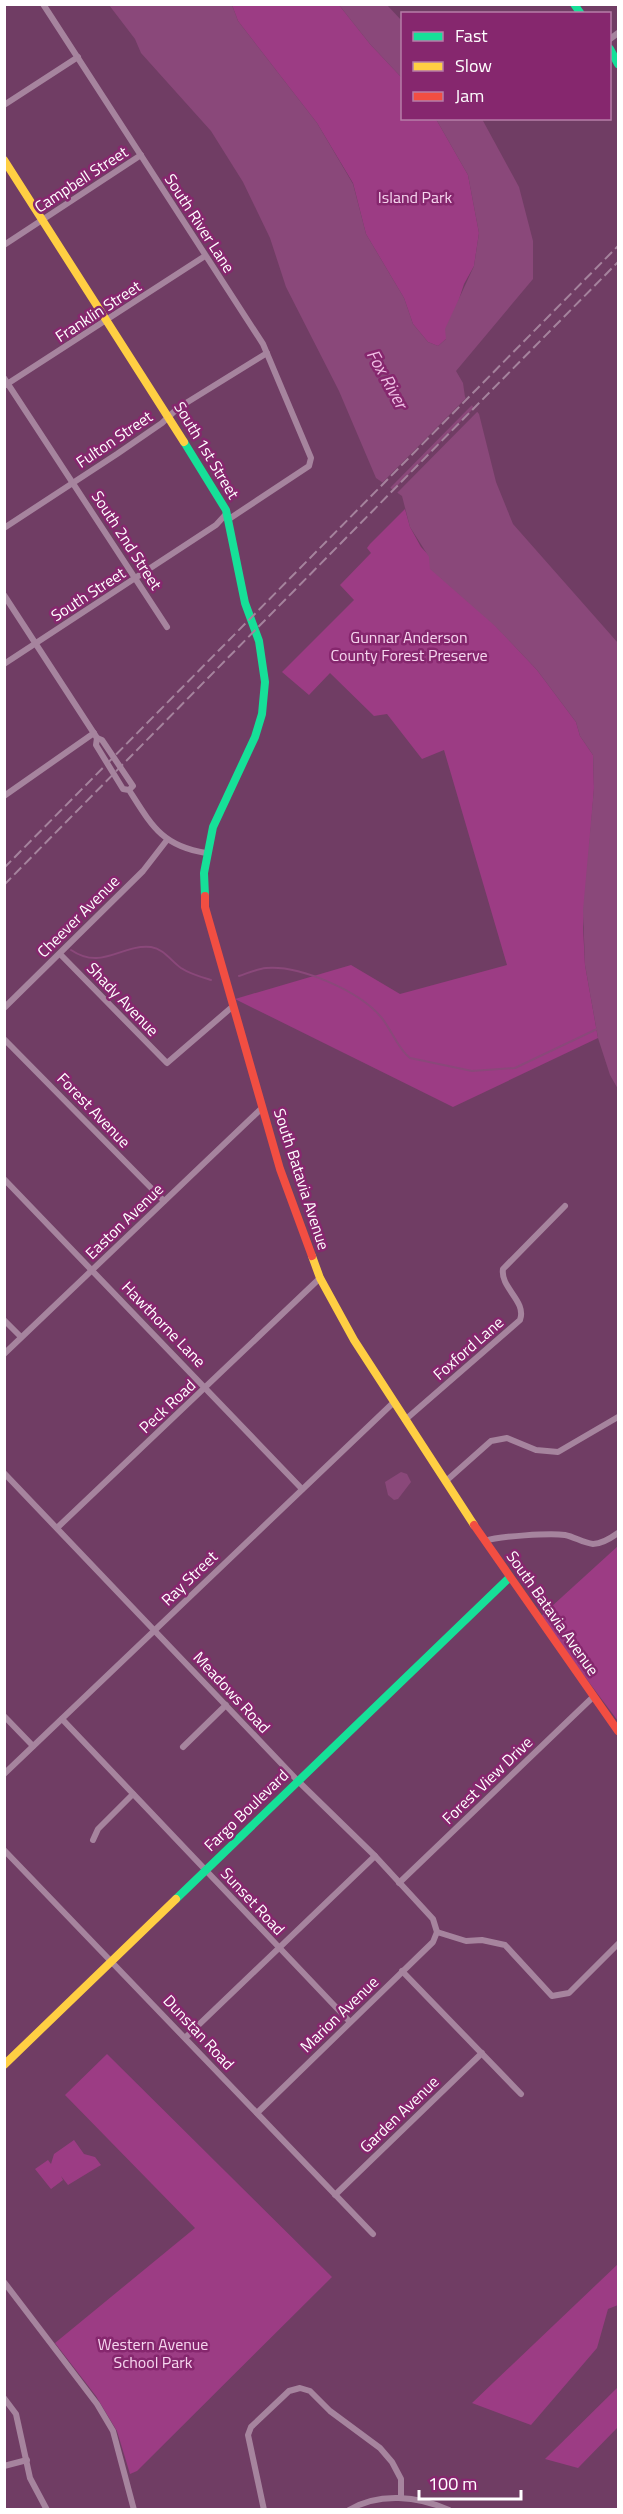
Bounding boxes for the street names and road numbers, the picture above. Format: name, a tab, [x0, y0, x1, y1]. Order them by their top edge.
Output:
street label: Campbell Street	[30, 140, 133, 218]
street label: South River Lane	[159, 169, 241, 277]
street label: Franklin Street	[50, 274, 146, 348]
street label: South 1st Street	[168, 397, 246, 504]
street label: Fulton Street	[71, 404, 157, 473]
street label: South 2nd Street	[86, 486, 168, 595]
street label: South Street	[46, 561, 130, 627]
street label: Cheever Avenue	[31, 869, 125, 963]
street label: Shady Avenue	[81, 956, 165, 1042]
street label: Forest Avenue	[52, 1067, 136, 1153]
street label: South Batavia Avenue	[268, 1105, 336, 1253]
street label: Easton Avenue	[80, 1177, 168, 1265]
street label: Hawthorne Lane	[117, 1275, 211, 1373]
street label: Foxford Lane	[427, 1310, 509, 1386]
street label: Peck Road	[133, 1373, 201, 1439]
street label: Ray Street	[155, 1545, 223, 1611]
street label: South Batavia Avenue	[501, 1546, 605, 1680]
street label: Meadows Road	[188, 1646, 276, 1738]
street label: Forest View Drive	[436, 1730, 538, 1830]
street label: Fargo Boulevard	[198, 1763, 294, 1857]
street label: Sunset Road	[215, 1862, 291, 1940]
street label: Marion Avenue	[294, 1970, 384, 2058]
street label: Dunstan Road	[158, 1989, 240, 2075]
street label: Garden Avenue	[354, 2070, 444, 2158]

